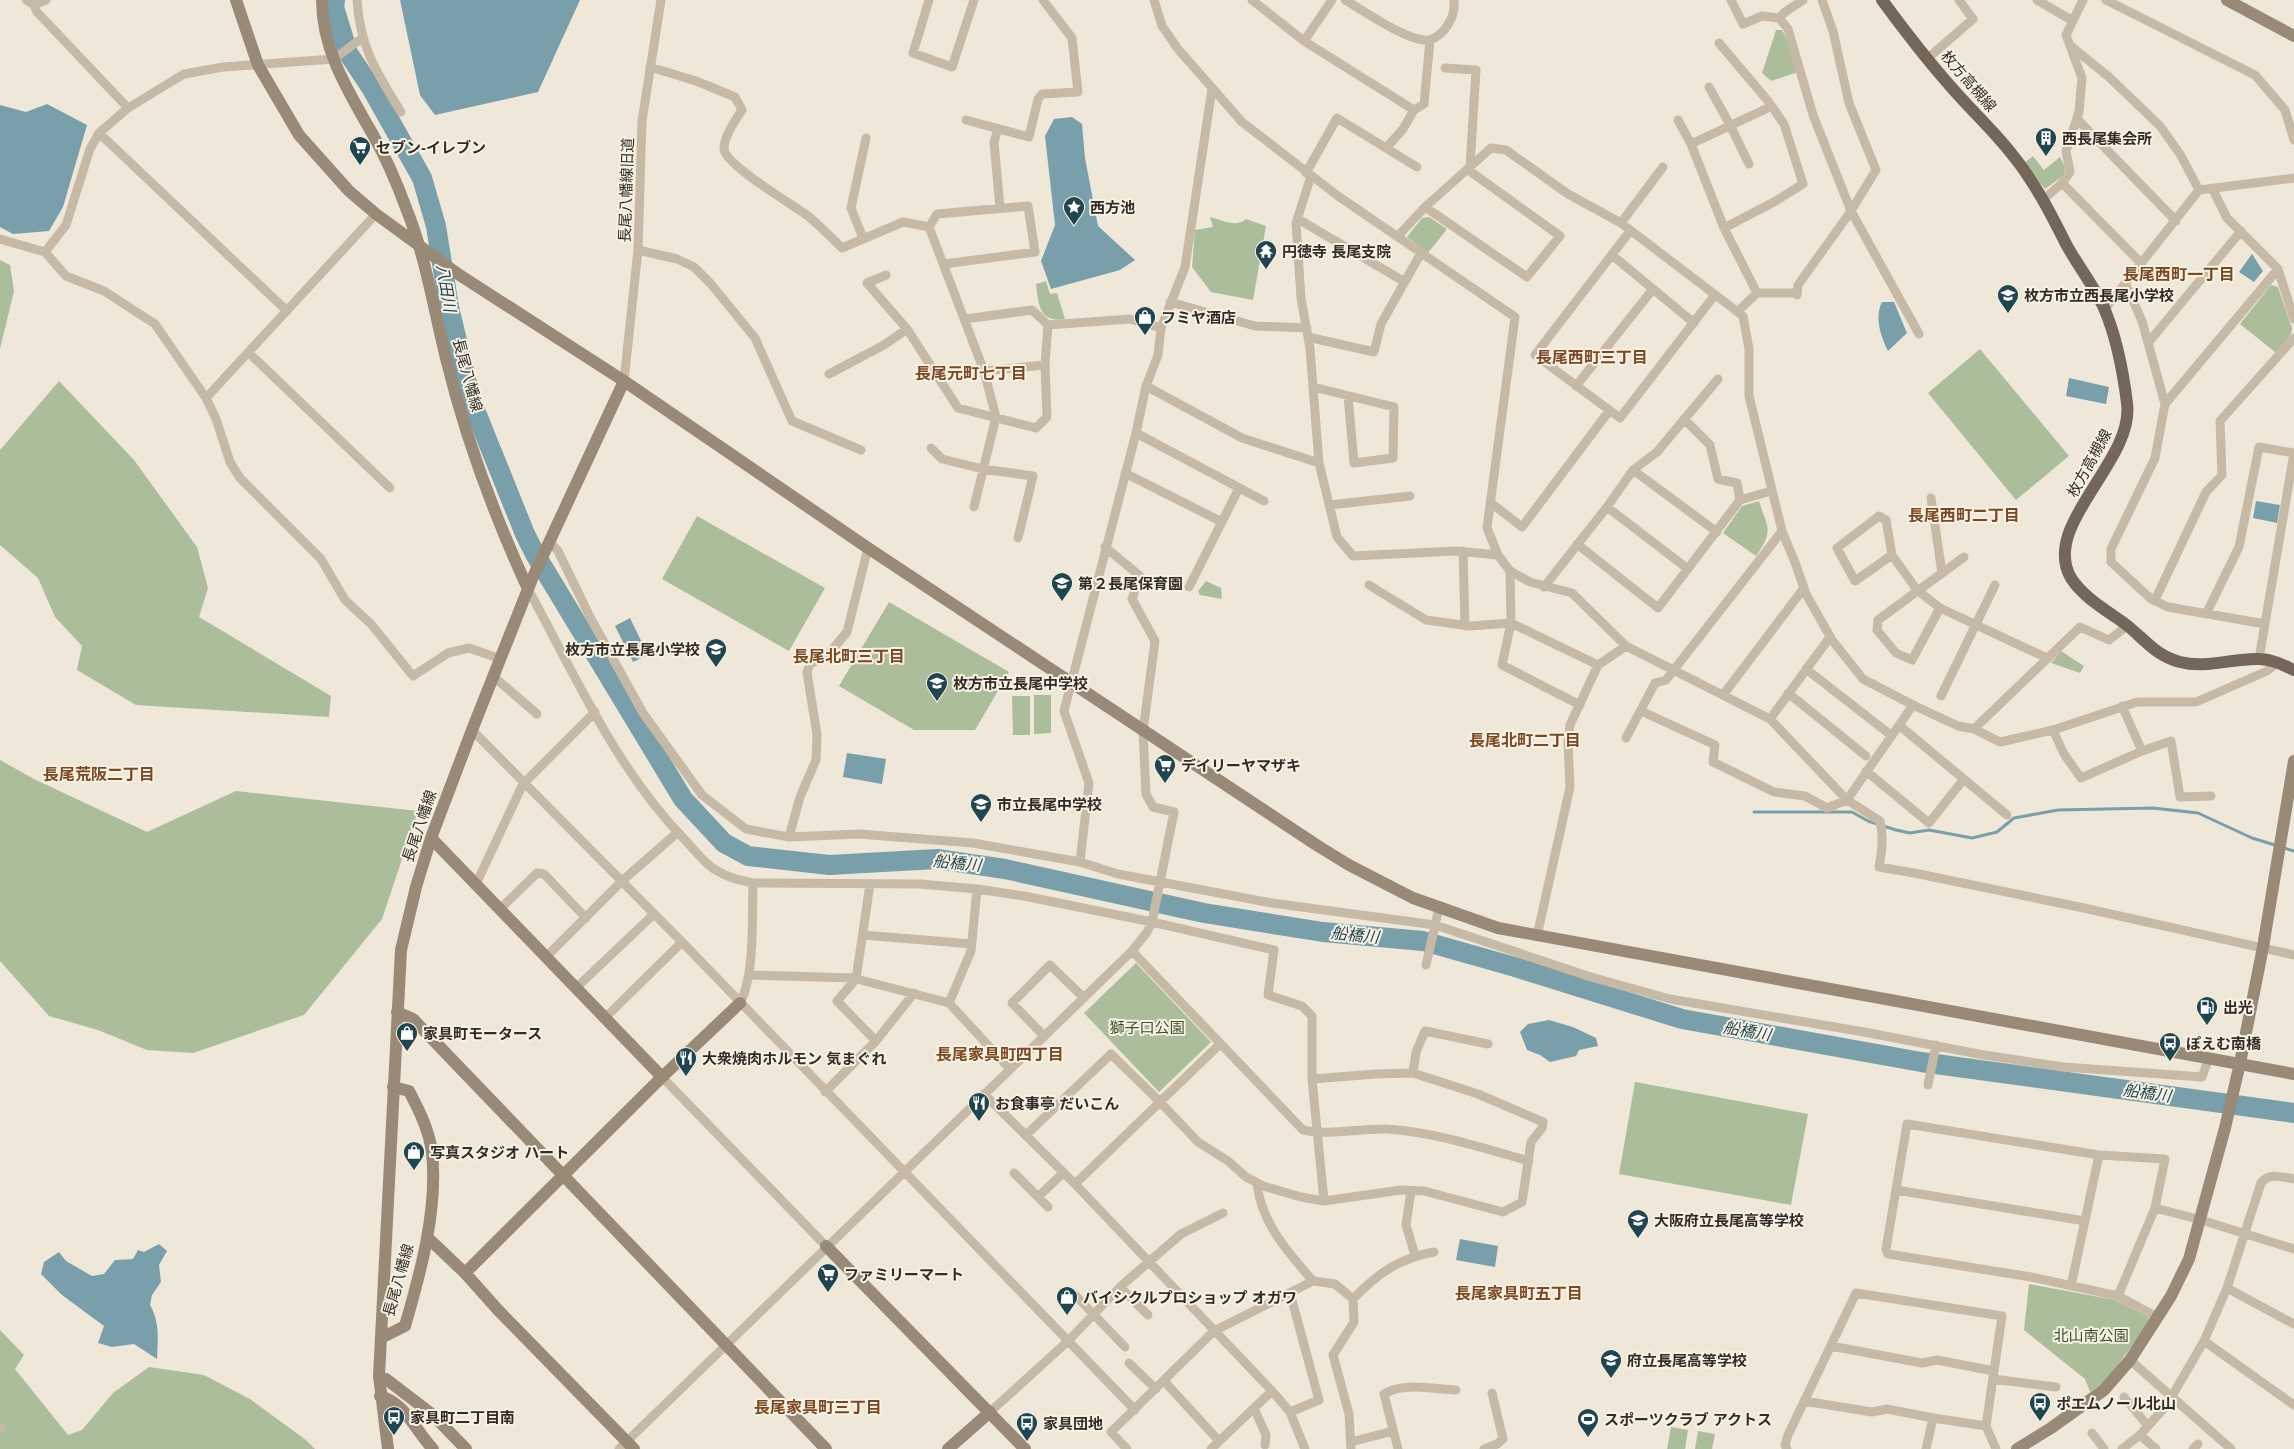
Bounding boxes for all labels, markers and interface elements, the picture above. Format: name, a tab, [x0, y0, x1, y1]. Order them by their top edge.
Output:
street label: 枚方高槻線	[1938, 47, 2000, 115]
building icon: 西長尾集会所	[2034, 126, 2058, 157]
place label: 西長尾集会所	[2062, 130, 2152, 147]
supermarket icon: セブン-イレブン	[348, 135, 372, 166]
street label: 長尾八幡線旧道	[616, 137, 636, 243]
place label: セブン-イレブン	[376, 139, 486, 156]
place icon: 西方池	[1062, 195, 1086, 226]
place label: 西方池	[1090, 199, 1135, 216]
temple icon: 円徳寺 長尾支院	[1254, 239, 1278, 270]
place label: 円徳寺 長尾支院	[1282, 243, 1391, 260]
water label: 八田川	[433, 263, 459, 315]
district label: 長尾西町一丁目	[2123, 266, 2235, 283]
school or university icon: 枚方市立西長尾小学校	[1996, 283, 2020, 314]
place label: 枚方市立西長尾小学校	[2024, 287, 2174, 304]
shop icon: フミヤ酒店	[1133, 305, 1157, 336]
place label: フミヤ酒店	[1161, 309, 1236, 326]
street label: 長尾八幡線	[450, 337, 486, 413]
district label: 長尾西町三丁目	[1536, 349, 1648, 366]
district label: 長尾元町七丁目	[915, 365, 1027, 382]
street label: 枚方高槻線	[2063, 426, 2115, 500]
district label: 長尾西町二丁目	[1908, 507, 2020, 524]
school or university icon: 第２長尾保育園	[1050, 571, 1074, 602]
place label: 第２長尾保育園	[1078, 575, 1183, 592]
school or university icon: 枚方市立長尾小学校	[704, 637, 728, 668]
place label: 枚方市立長尾小学校	[565, 641, 700, 658]
district label: 長尾北町三丁目	[793, 648, 905, 665]
school or university icon: 枚方市立長尾中学校	[925, 671, 949, 702]
place label: 枚方市立長尾中学校	[953, 675, 1088, 692]
district label: 長尾北町二丁目	[1469, 732, 1581, 749]
supermarket icon: デイリーヤマザキ	[1153, 753, 1177, 784]
place label: デイリーヤマザキ	[1181, 757, 1301, 774]
district label: 長尾荒阪二丁目	[43, 766, 155, 783]
street label: 長尾八幡線	[399, 788, 439, 864]
school or university icon: 市立長尾中学校	[969, 792, 993, 823]
place label: 市立長尾中学校	[997, 796, 1102, 813]
water label: 船橋川	[932, 852, 984, 874]
water label: 船橋川	[1330, 924, 1382, 946]
fuel station icon: 出光	[2195, 995, 2219, 1026]
place label: 出光	[2223, 999, 2253, 1016]
water label: 船橋川	[1722, 1018, 1774, 1044]
park label: 獅子口公園	[1109, 1019, 1185, 1036]
shop icon: 家具町モータース	[395, 1021, 419, 1052]
place label: 家具町モータース	[423, 1025, 542, 1042]
bus stop icon: ぽえむ南橋	[2158, 1031, 2182, 1062]
place label: ぽえむ南橋	[2186, 1035, 2262, 1052]
restaurant icon: 大衆焼肉ホルモン 気まぐれ	[674, 1046, 698, 1077]
district label: 長尾家具町四丁目	[936, 1046, 1064, 1063]
place label: 大衆焼肉ホルモン 気まぐれ	[702, 1050, 886, 1067]
water label: 船橋川	[2122, 1081, 2174, 1105]
restaurant icon: お食事亭 だいこん	[967, 1091, 991, 1122]
place label: お食事亭 だいこん	[995, 1095, 1119, 1112]
shop icon: 写真スタジオ ハート	[402, 1140, 426, 1171]
place label: 写真スタジオ ハート	[430, 1144, 569, 1161]
school or university icon: 大阪府立長尾高等学校	[1626, 1208, 1650, 1239]
place label: 大阪府立長尾高等学校	[1654, 1212, 1804, 1229]
street label: 長尾八幡線	[379, 1242, 417, 1318]
supermarket icon: ファミリーマート	[816, 1262, 840, 1293]
place label: ファミリーマート	[844, 1266, 964, 1283]
shop icon: バイシクルプロショップ オガワ	[1055, 1285, 1079, 1316]
district label: 長尾家具町五丁目	[1455, 1285, 1583, 1302]
place label: バイシクルプロショップ オガワ	[1083, 1289, 1297, 1306]
park label: 北山南公園	[2053, 1327, 2129, 1344]
school or university icon: 府立長尾高等学校	[1599, 1348, 1623, 1379]
place label: 府立長尾高等学校	[1627, 1352, 1747, 1369]
bus stop icon: ポエムノール北山	[2028, 1391, 2052, 1422]
place label: ポエムノール北山	[2056, 1395, 2176, 1412]
district label: 長尾家具町三丁目	[754, 1399, 882, 1416]
bus stop icon: 家具町二丁目南	[382, 1405, 406, 1436]
sports icon: スポーツクラブ アクトス	[1576, 1407, 1600, 1438]
place label: 家具町二丁目南	[410, 1409, 515, 1426]
bus stop icon: 家具団地	[1015, 1411, 1039, 1442]
place label: スポーツクラブ アクトス	[1604, 1411, 1772, 1428]
place label: 家具団地	[1043, 1415, 1103, 1432]

